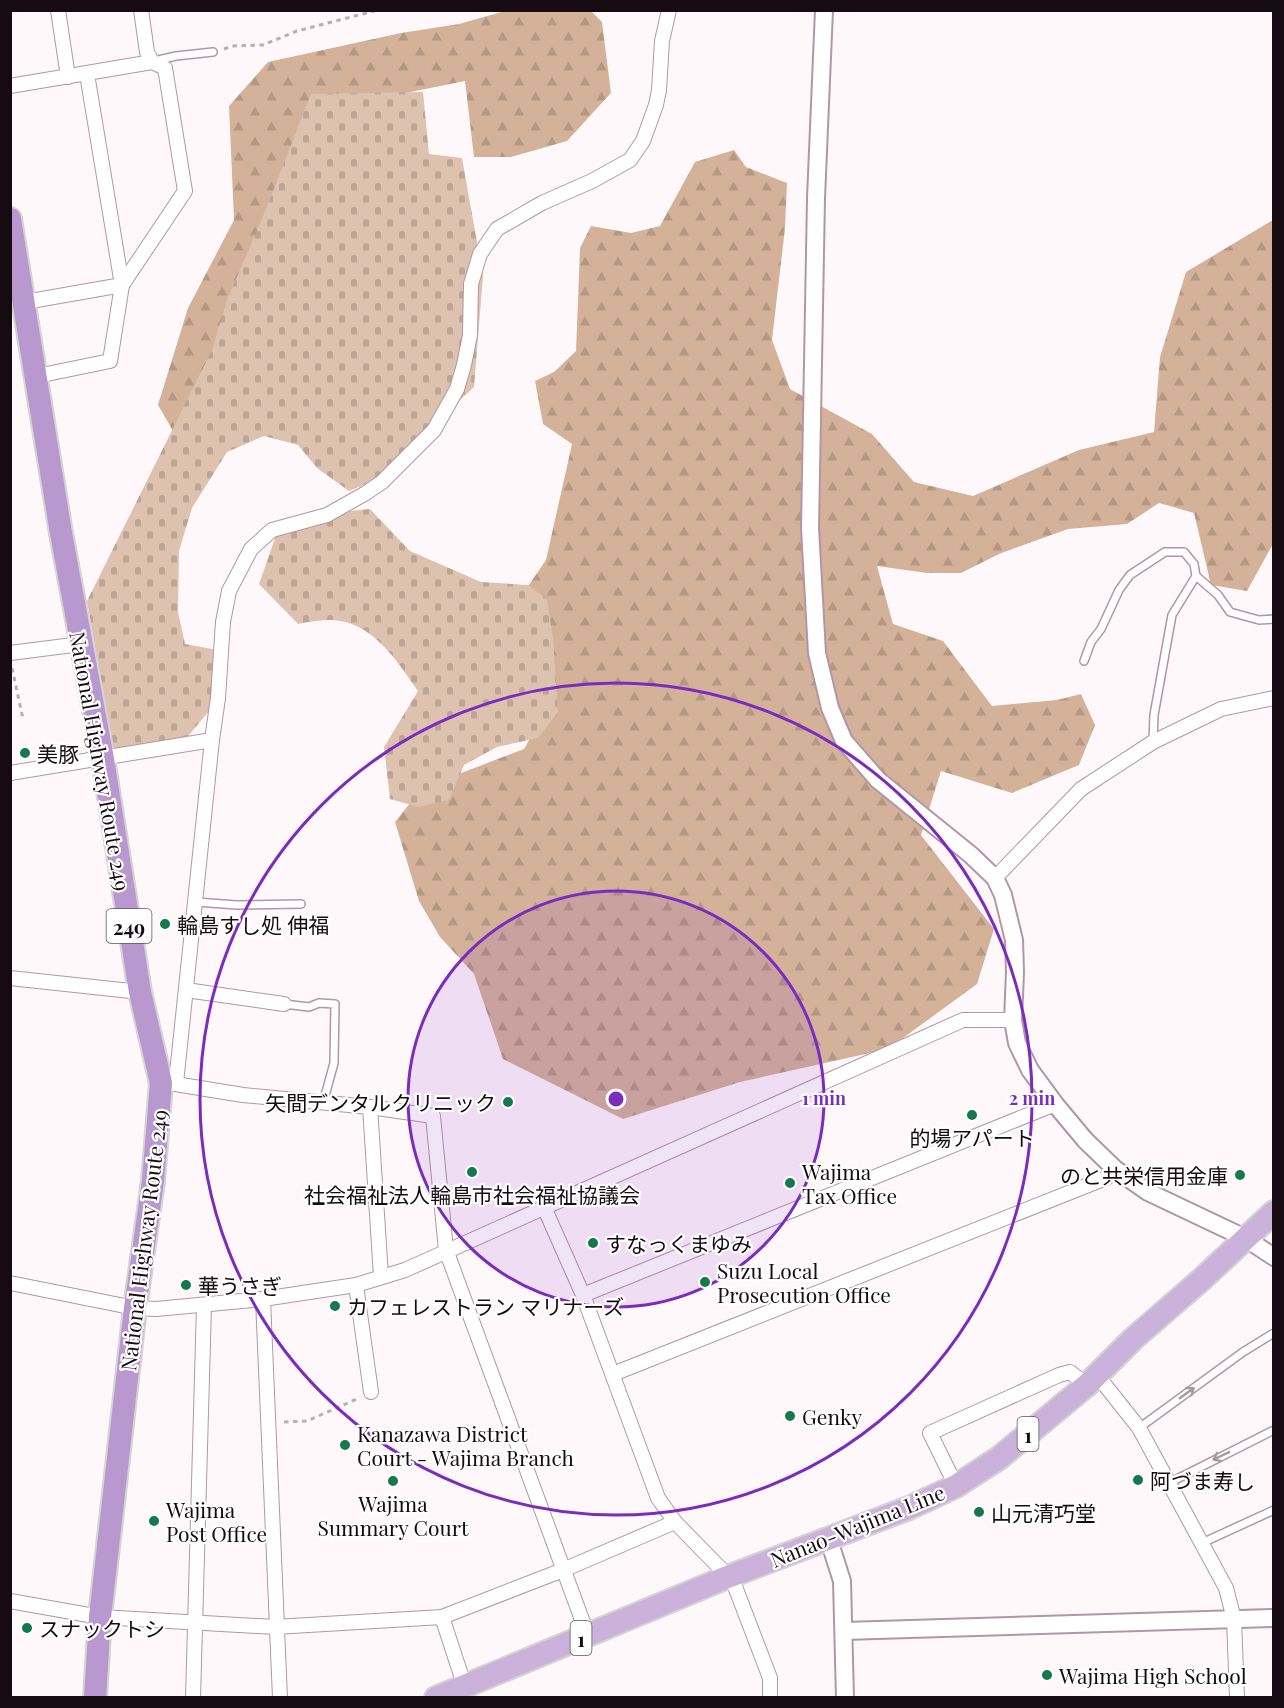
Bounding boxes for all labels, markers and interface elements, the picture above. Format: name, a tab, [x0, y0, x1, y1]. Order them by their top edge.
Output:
street label: National Highway Route 249	[64, 629, 138, 893]
place label: 美豚	[37, 739, 79, 767]
marker: 美豚	[18, 746, 32, 760]
road number: 249	[106, 909, 152, 943]
place label: 輪島すし処 伸福	[177, 910, 329, 938]
marker: 輪島すし処 伸福	[158, 917, 172, 931]
text: 1 min	[802, 1086, 846, 1110]
text: 2 min	[1009, 1086, 1055, 1110]
place label: 矢間デンタルクリニック	[265, 1088, 496, 1116]
centre of rings	[606, 1089, 626, 1109]
marker: 矢間デンタルクリニック	[501, 1095, 515, 1109]
street label: National Highway Route 249	[113, 1108, 173, 1372]
marker: 的場アパート	[965, 1108, 979, 1122]
place label: 的場アパート	[909, 1123, 1035, 1151]
place label: Wajima Tax Office	[801, 1157, 897, 1209]
place label: のと共栄信用金庫	[1060, 1161, 1228, 1189]
marker: 社会福祉法人輪島市社会福祉協議会	[465, 1165, 479, 1179]
marker: のと共栄信用金庫	[1233, 1168, 1247, 1182]
marker: Wajima Tax Office	[783, 1176, 797, 1190]
place label: 社会福祉法人輪島市社会福祉協議会	[304, 1180, 640, 1208]
place label: すなっくまゆみ	[605, 1229, 752, 1257]
marker: すなっくまゆみ	[586, 1236, 600, 1250]
place label: Suzu Local Prosecution Office	[717, 1256, 891, 1308]
place label: 華うさぎ	[198, 1271, 282, 1299]
marker: Suzu Local Prosecution Office	[698, 1275, 712, 1289]
marker: 華うさぎ	[179, 1278, 193, 1292]
place label: カフェレストラン マリナーズ	[347, 1292, 624, 1320]
marker: カフェレストラン マリナーズ	[328, 1299, 342, 1313]
one-way arrow	[1178, 1387, 1194, 1400]
place label: Genky	[802, 1402, 862, 1430]
marker: Genky	[783, 1409, 797, 1423]
road number: 1	[1018, 1417, 1038, 1451]
place label: Kanazawa District Court - Wajima Branch	[357, 1419, 575, 1471]
marker: Kanazawa District Court - Wajima Branch	[338, 1438, 352, 1452]
one-way arrow	[1213, 1451, 1231, 1462]
place label: 阿づま寿し	[1150, 1466, 1255, 1494]
marker: 阿づま寿し	[1131, 1473, 1145, 1487]
marker: Wajima Summary Court	[386, 1474, 400, 1488]
street label: Nanao-Wajima Line	[766, 1477, 948, 1573]
place label: Wajima Summary Court	[318, 1489, 469, 1541]
place label: Wajima Post Office	[165, 1495, 267, 1547]
place label: 山元清巧堂	[991, 1498, 1096, 1526]
marker: 山元清巧堂	[972, 1505, 986, 1519]
marker: Wajima Post Office	[147, 1514, 161, 1528]
place label: スナックトシ	[39, 1614, 165, 1642]
marker: スナックトシ	[20, 1621, 34, 1635]
road number: 1	[570, 1621, 592, 1655]
place label: Wajima High School	[1058, 1661, 1247, 1689]
marker: Wajima High School	[1040, 1668, 1054, 1682]

